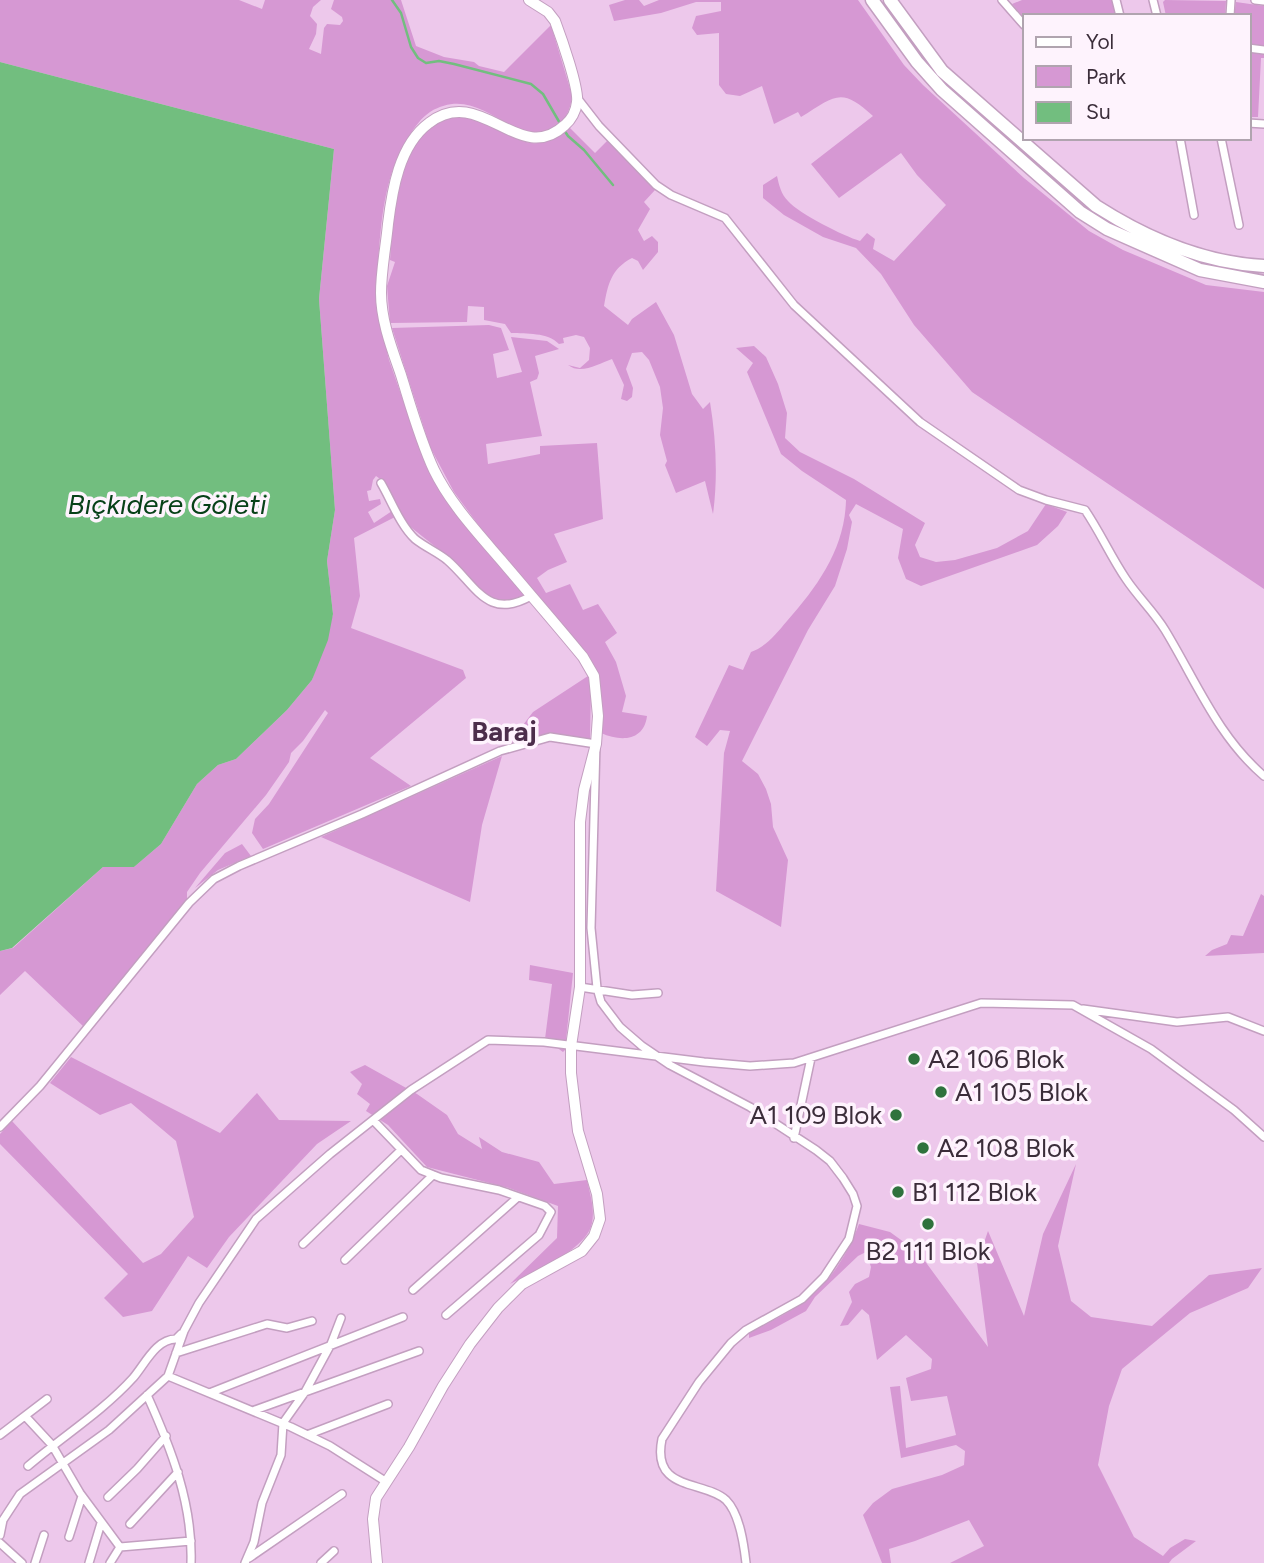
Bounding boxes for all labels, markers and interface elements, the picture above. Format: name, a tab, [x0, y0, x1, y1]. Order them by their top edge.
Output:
legend	[1023, 14, 1250, 140]
text: Yol	[1086, 29, 1114, 54]
text: Park	[1086, 64, 1127, 89]
text: Su	[1086, 99, 1111, 124]
water label: Bıçkıdere Göleti	[68, 487, 267, 521]
district label: Baraj	[471, 714, 537, 748]
place label: A2 106 Blok	[928, 1043, 1065, 1075]
marker: A2 106 Blok	[906, 1051, 922, 1067]
place label: A1 105 Blok	[955, 1076, 1088, 1108]
marker: A1 105 Blok	[933, 1084, 949, 1100]
place label: A1 109 Blok	[749, 1099, 882, 1131]
marker: A1 109 Blok	[888, 1107, 904, 1123]
place label: A2 108 Blok	[937, 1132, 1075, 1164]
marker: A2 108 Blok	[915, 1140, 931, 1156]
place label: B1 112 Blok	[912, 1176, 1037, 1208]
marker: B1 112 Blok	[890, 1184, 906, 1200]
marker: B2 111 Blok	[920, 1216, 936, 1232]
place label: B2 111 Blok	[866, 1235, 991, 1267]

